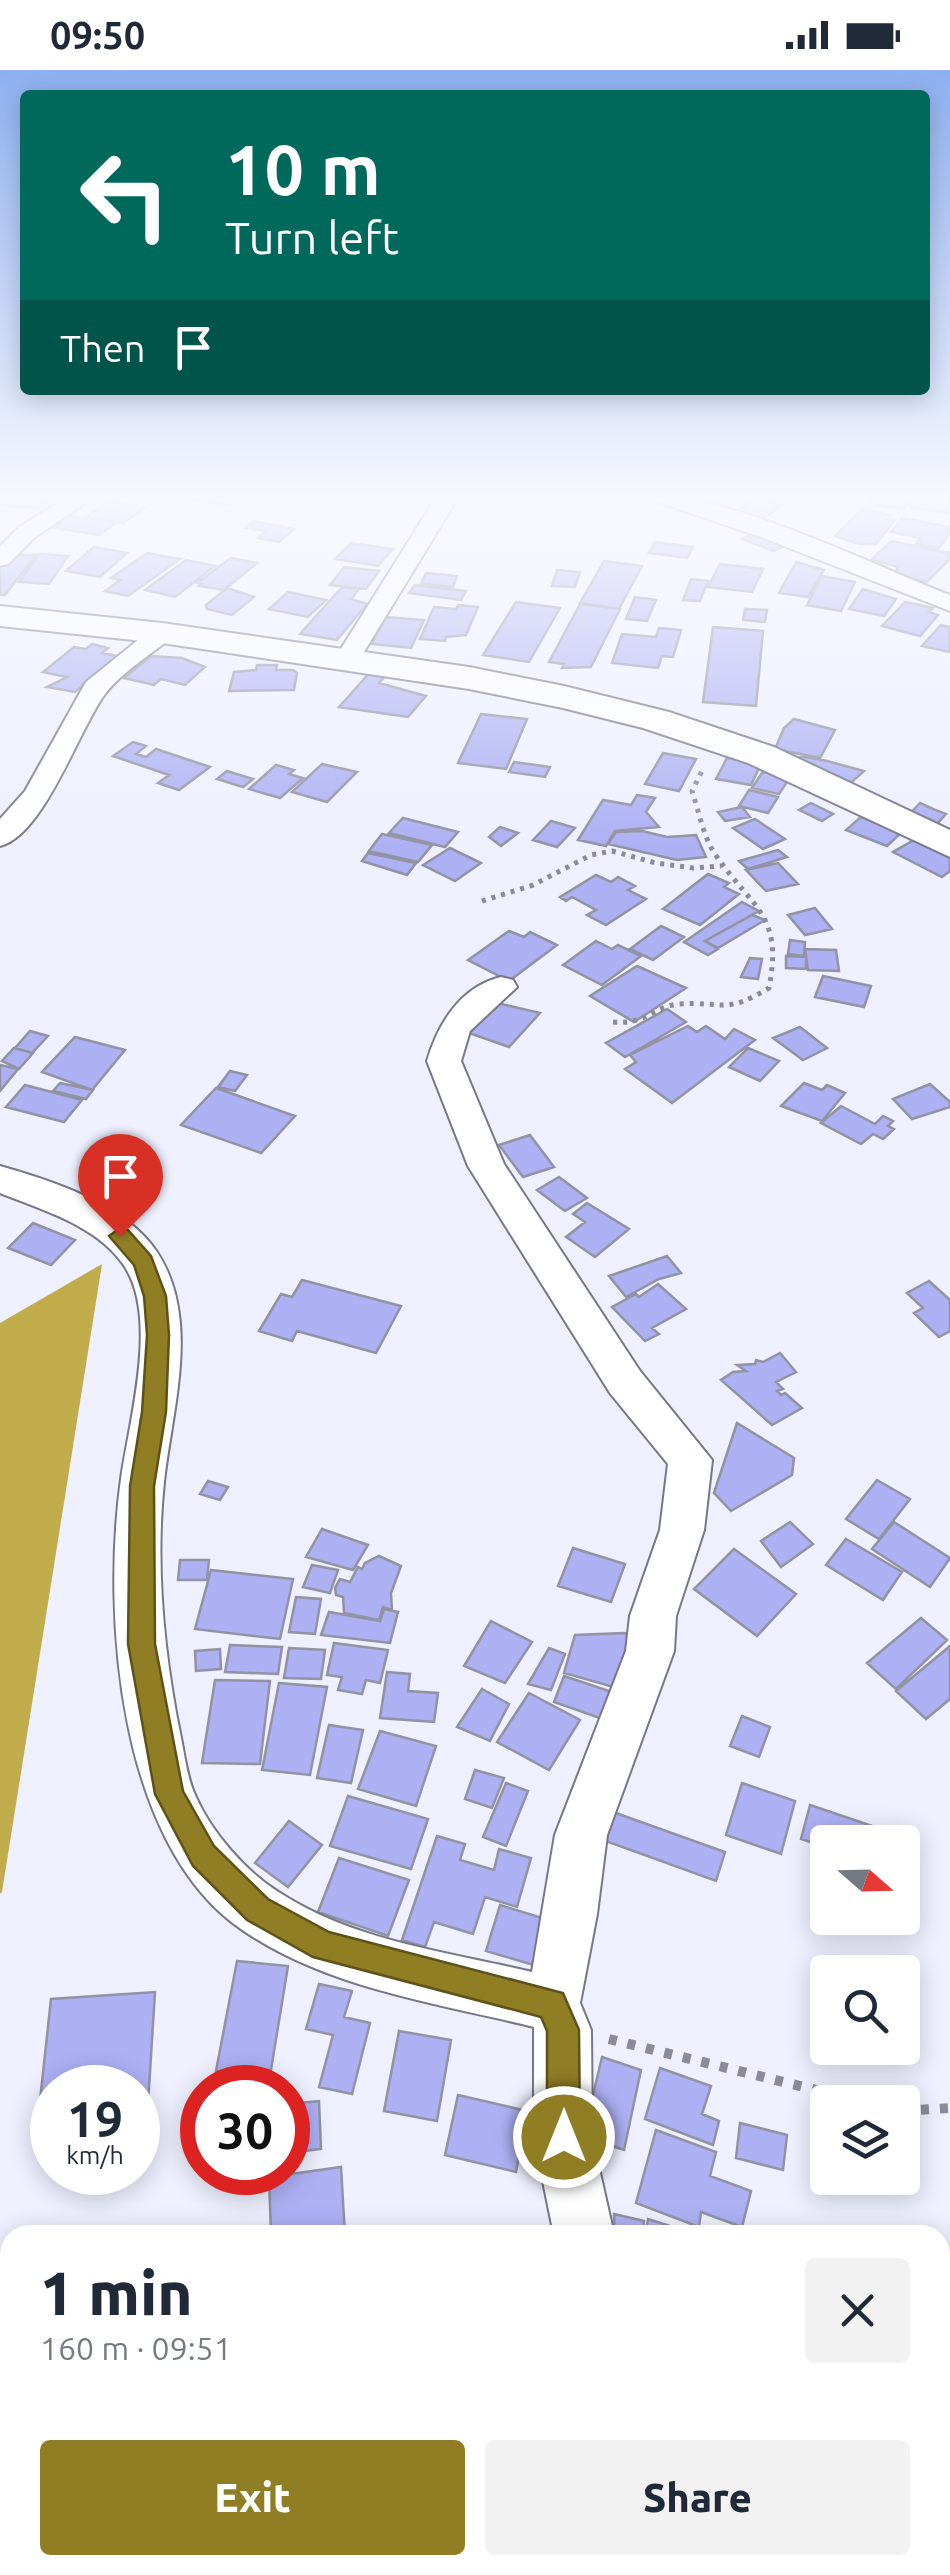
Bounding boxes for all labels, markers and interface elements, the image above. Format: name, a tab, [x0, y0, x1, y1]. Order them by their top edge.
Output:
text: 09:50	[50, 14, 145, 56]
icon: left	[60, 130, 190, 260]
text: 10 m	[225, 130, 381, 208]
text: Turn left	[225, 212, 399, 263]
icon: arrive	[166, 320, 221, 375]
text: Then	[60, 327, 146, 369]
pin	[78, 1134, 163, 1237]
icon: arrive	[93, 1149, 148, 1204]
north arrow	[810, 1825, 920, 1935]
map controls	[810, 1825, 920, 2195]
button: search	[810, 1955, 920, 2065]
speed limit sign: 30	[180, 2065, 310, 2195]
position arrow	[512, 2085, 616, 2189]
button: layers	[810, 2085, 920, 2195]
text: 19	[67, 2090, 123, 2146]
text: km/h	[66, 2141, 124, 2169]
button: close	[805, 2258, 910, 2363]
text: 1 min	[40, 2259, 193, 2326]
text: 160 m · 09:51	[40, 2330, 232, 2366]
button: Exit	[40, 2440, 465, 2555]
button: Share	[485, 2440, 910, 2555]

